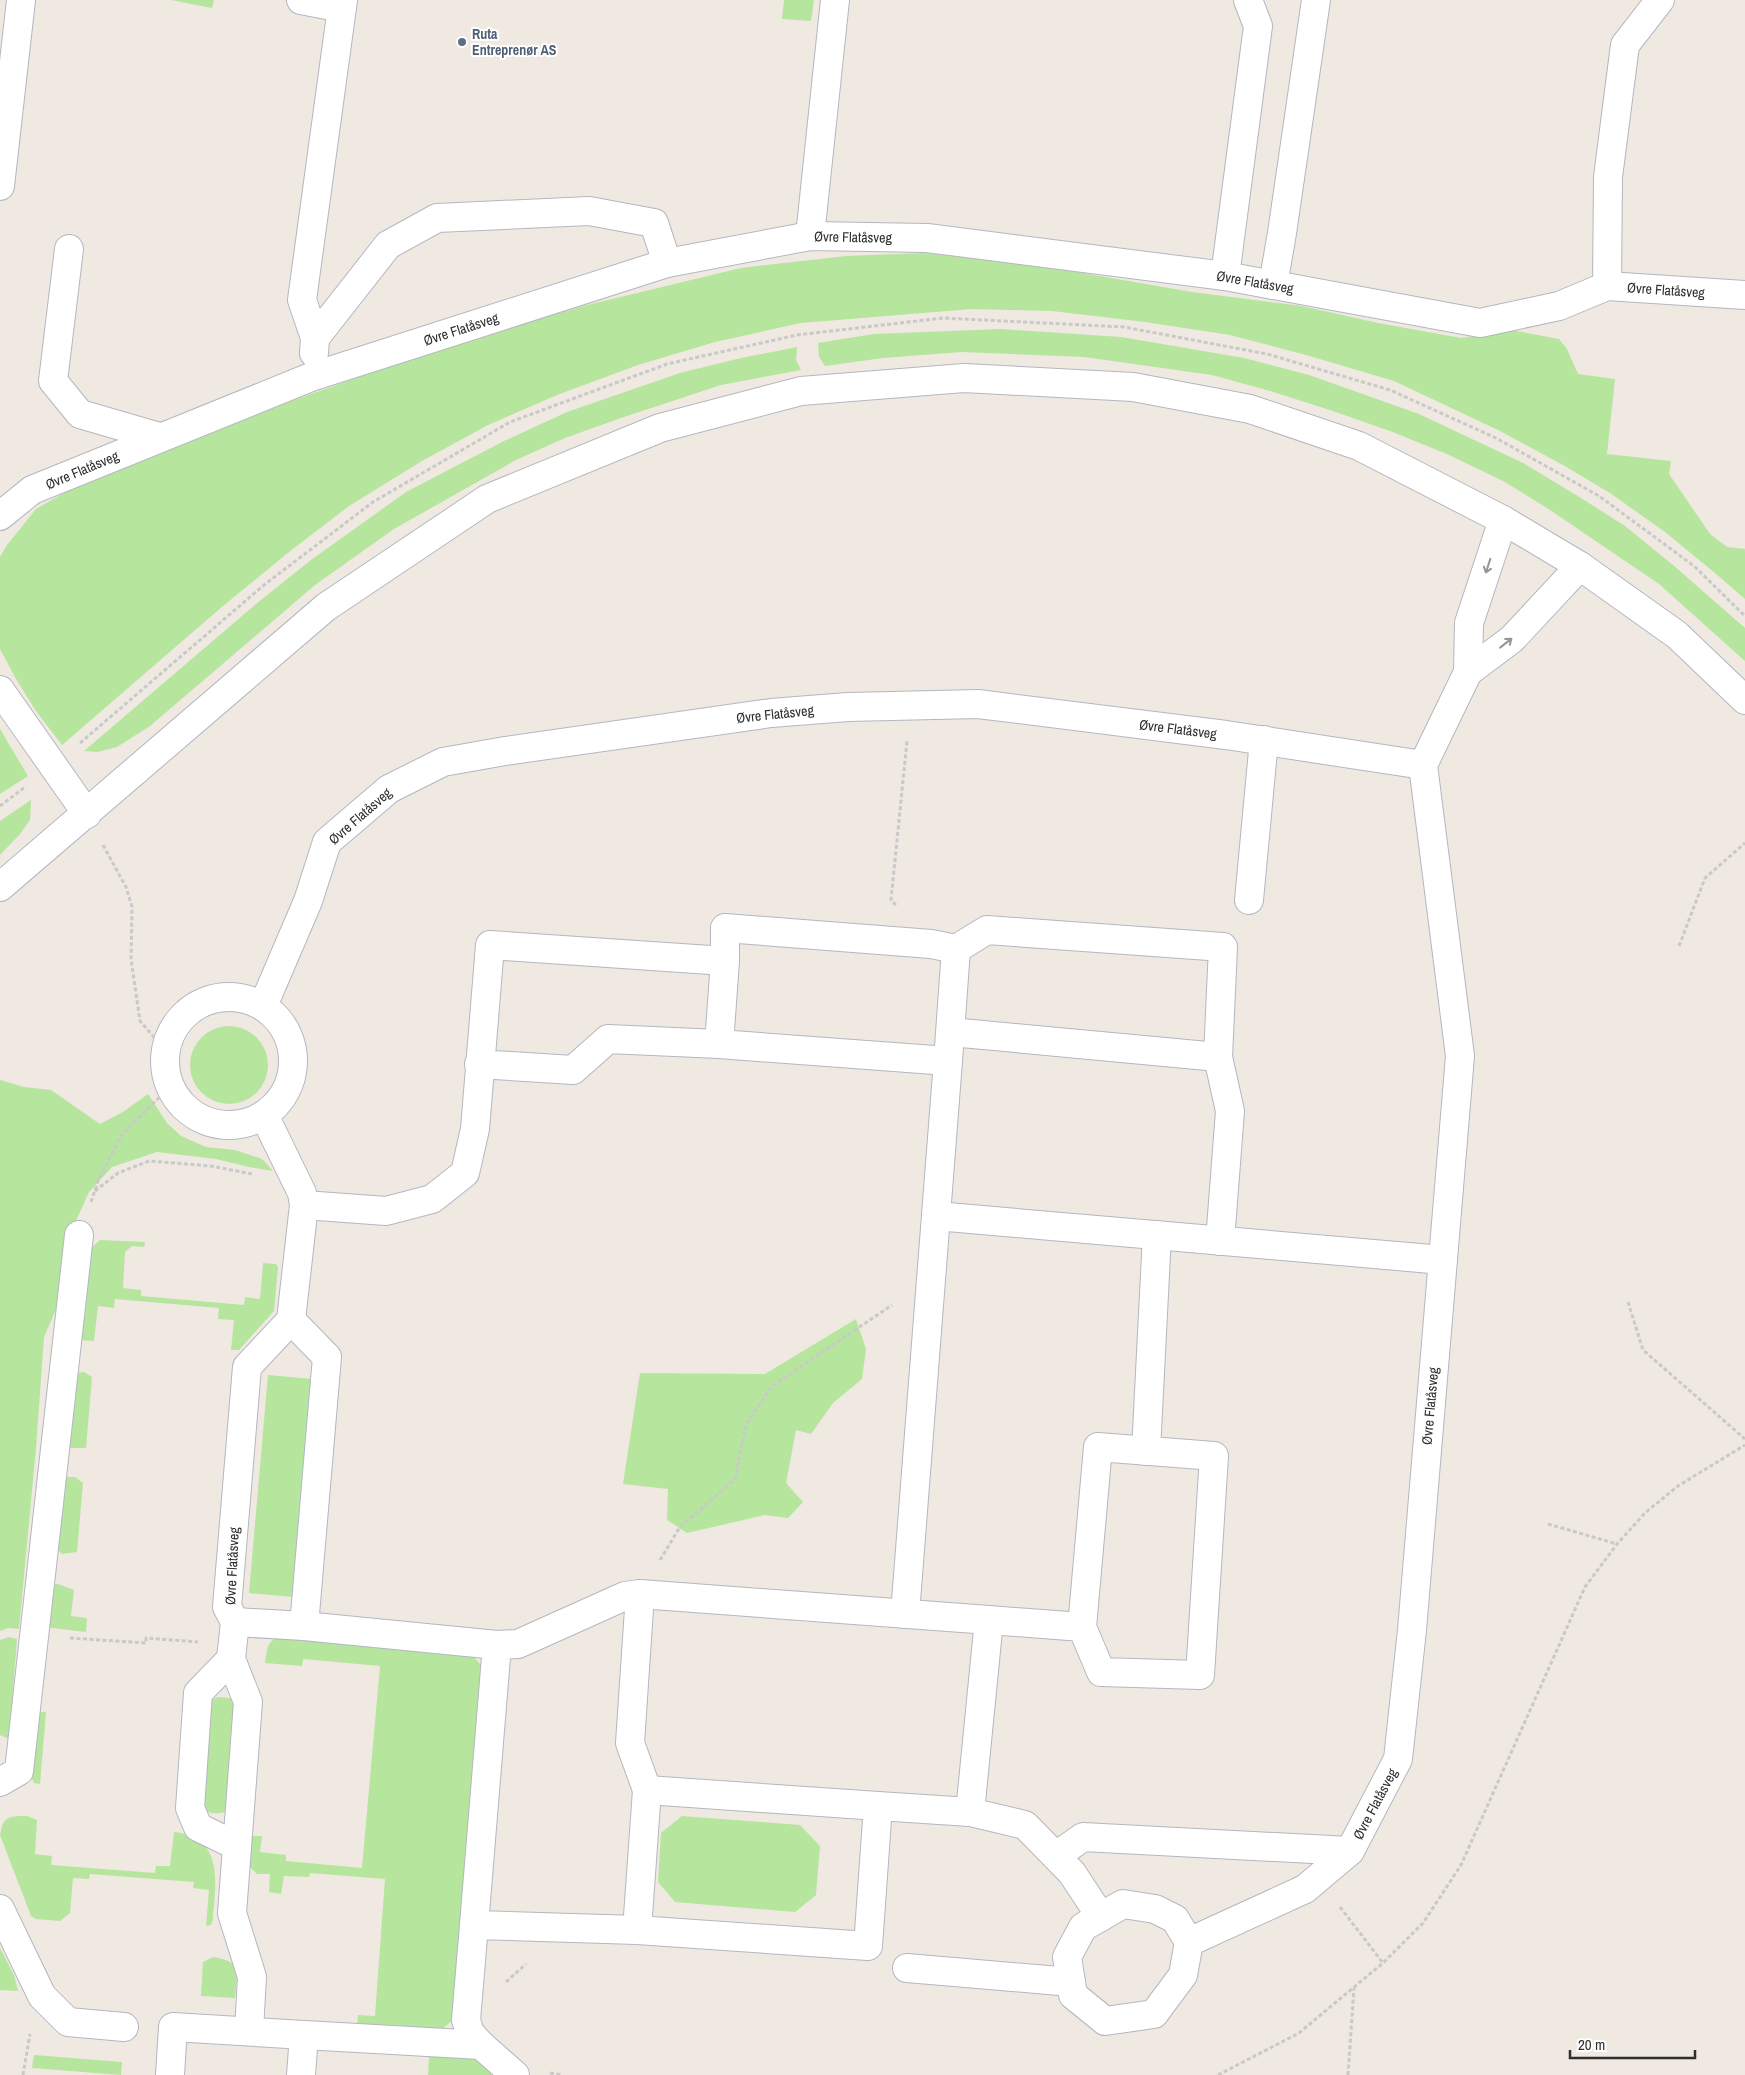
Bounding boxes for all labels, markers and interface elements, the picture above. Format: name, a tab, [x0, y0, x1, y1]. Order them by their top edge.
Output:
place label: Ruta Entreprenør AS	[472, 25, 557, 59]
marker: Ruta Entreprenør AS	[456, 36, 468, 48]
street label: Øvre Flatåsveg	[814, 227, 893, 247]
street label: Øvre Flatåsveg	[1215, 266, 1295, 298]
street label: Øvre Flatåsveg	[1627, 278, 1706, 302]
street label: Øvre Flatåsveg	[421, 308, 501, 350]
street label: Øvre Flatåsveg	[43, 446, 122, 493]
one-way arrow	[1483, 558, 1492, 573]
one-way arrow	[1500, 637, 1513, 648]
street label: Øvre Flatåsveg	[735, 701, 815, 727]
street label: Øvre Flatåsveg	[1138, 715, 1218, 743]
street label: Øvre Flatåsveg	[325, 783, 396, 848]
street label: Øvre Flatåsveg	[1418, 1366, 1442, 1446]
street label: Øvre Flatåsveg	[221, 1526, 243, 1605]
street label: Øvre Flatåsveg	[1349, 1765, 1402, 1843]
scale bar	[1570, 2028, 1695, 2060]
text: 20 m	[1578, 2034, 1605, 2055]

